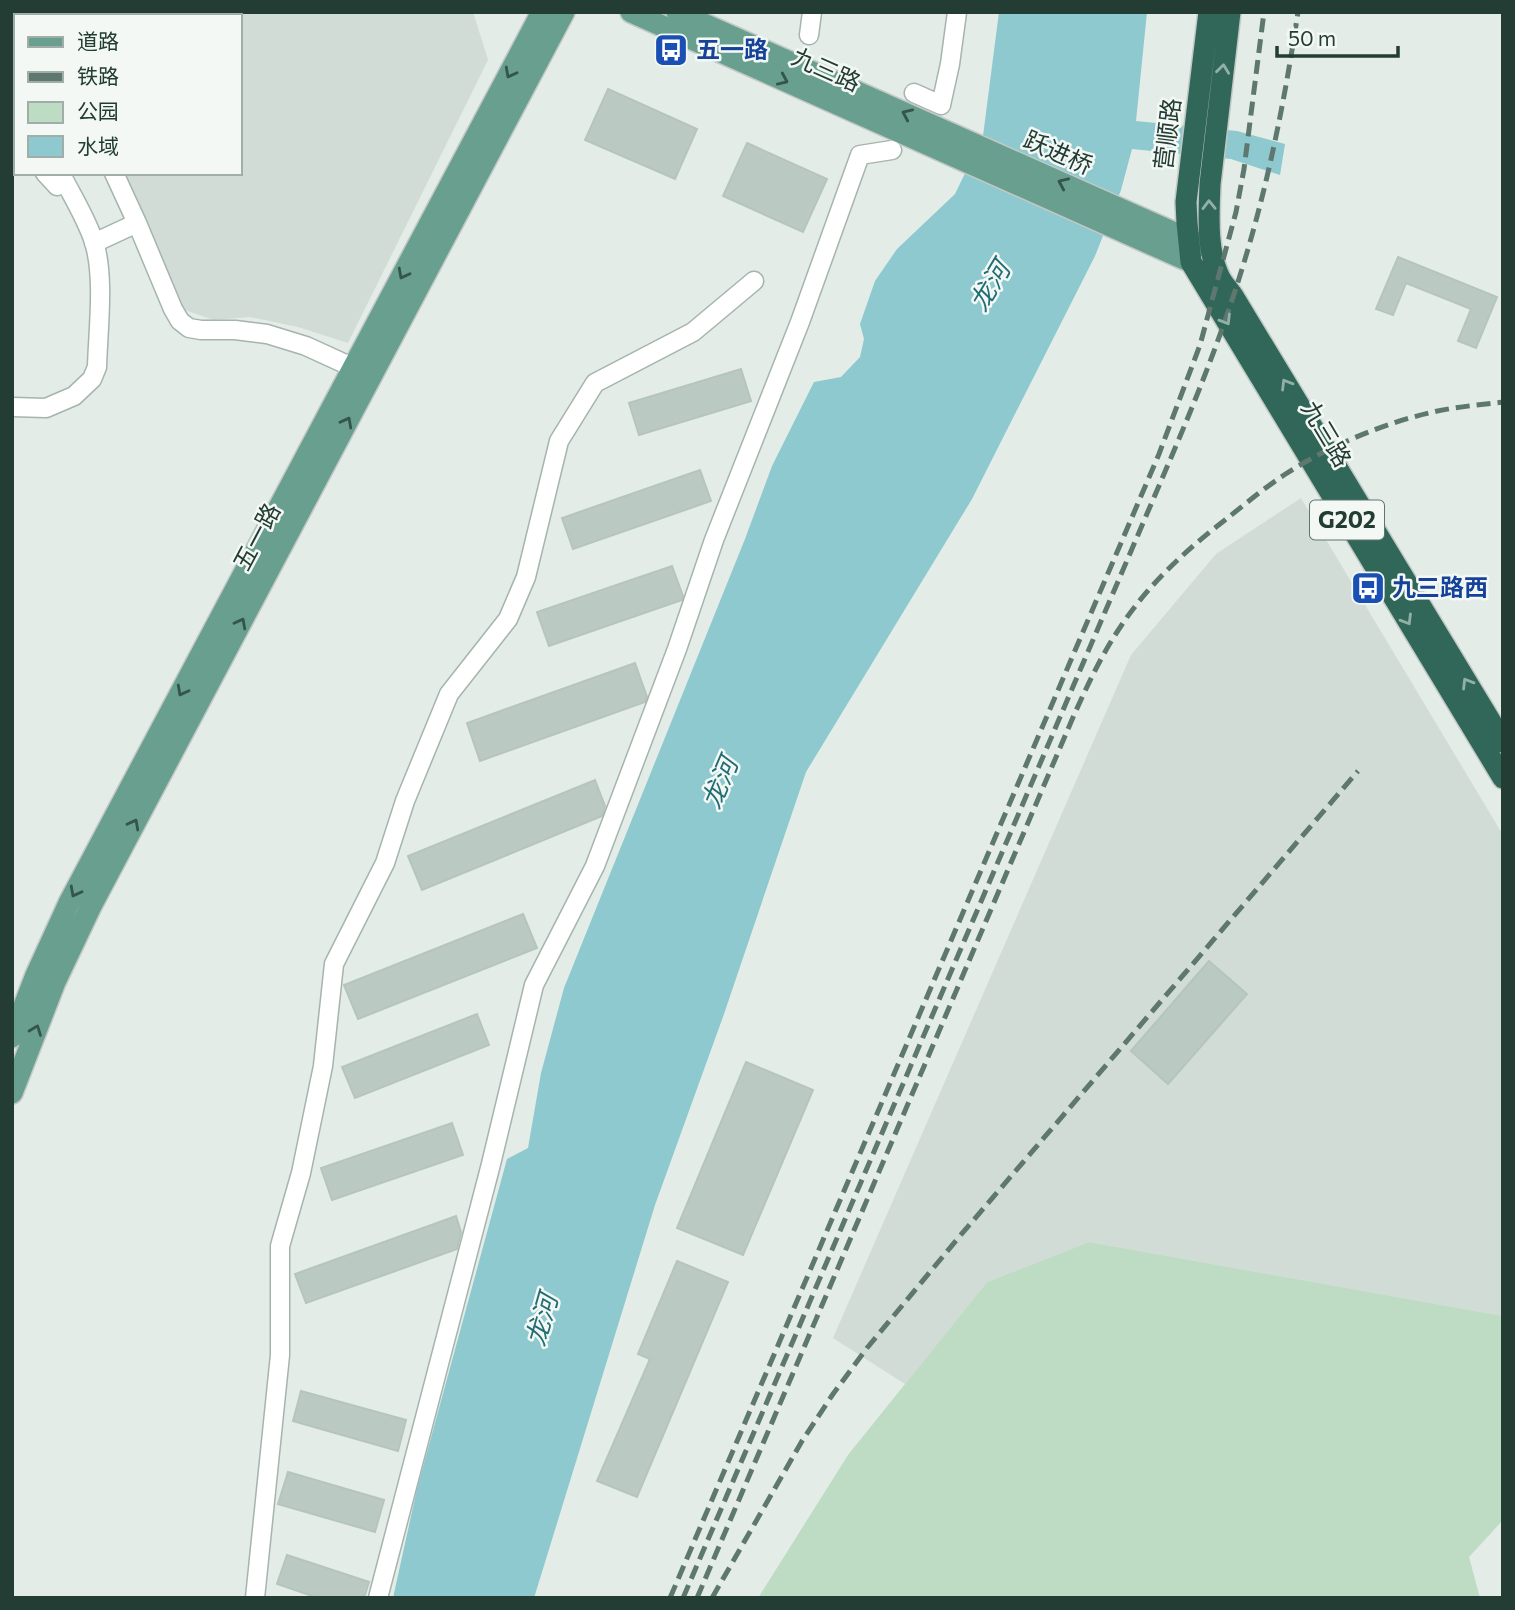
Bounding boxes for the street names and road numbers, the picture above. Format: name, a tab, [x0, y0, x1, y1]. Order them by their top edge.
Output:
street label: 九三路	[788, 41, 865, 97]
street label: 营顺路	[1148, 96, 1185, 171]
street label: 跃进桥	[1020, 124, 1097, 180]
street label: 九三路	[1296, 395, 1358, 472]
street label: 五一路	[226, 498, 285, 575]
road number: G202	[1310, 500, 1384, 540]

